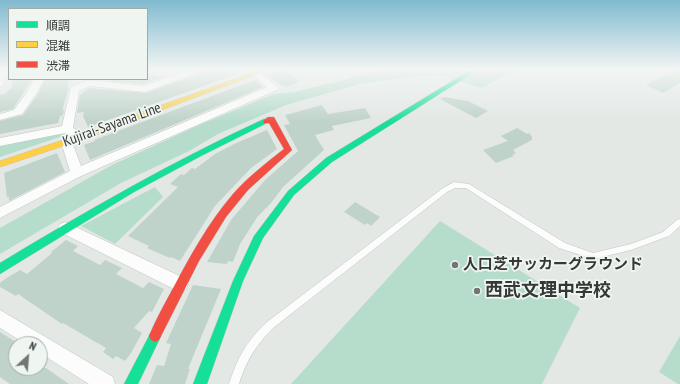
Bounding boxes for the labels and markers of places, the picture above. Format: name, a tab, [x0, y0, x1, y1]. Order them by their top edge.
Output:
place label: 人口芝サッカーグラウンド	[463, 256, 643, 274]
marker: 人口芝サッカーグラウンド	[450, 260, 460, 270]
place label: 西武文理中学校	[485, 280, 611, 302]
marker: 西武文理中学校	[472, 286, 482, 296]

